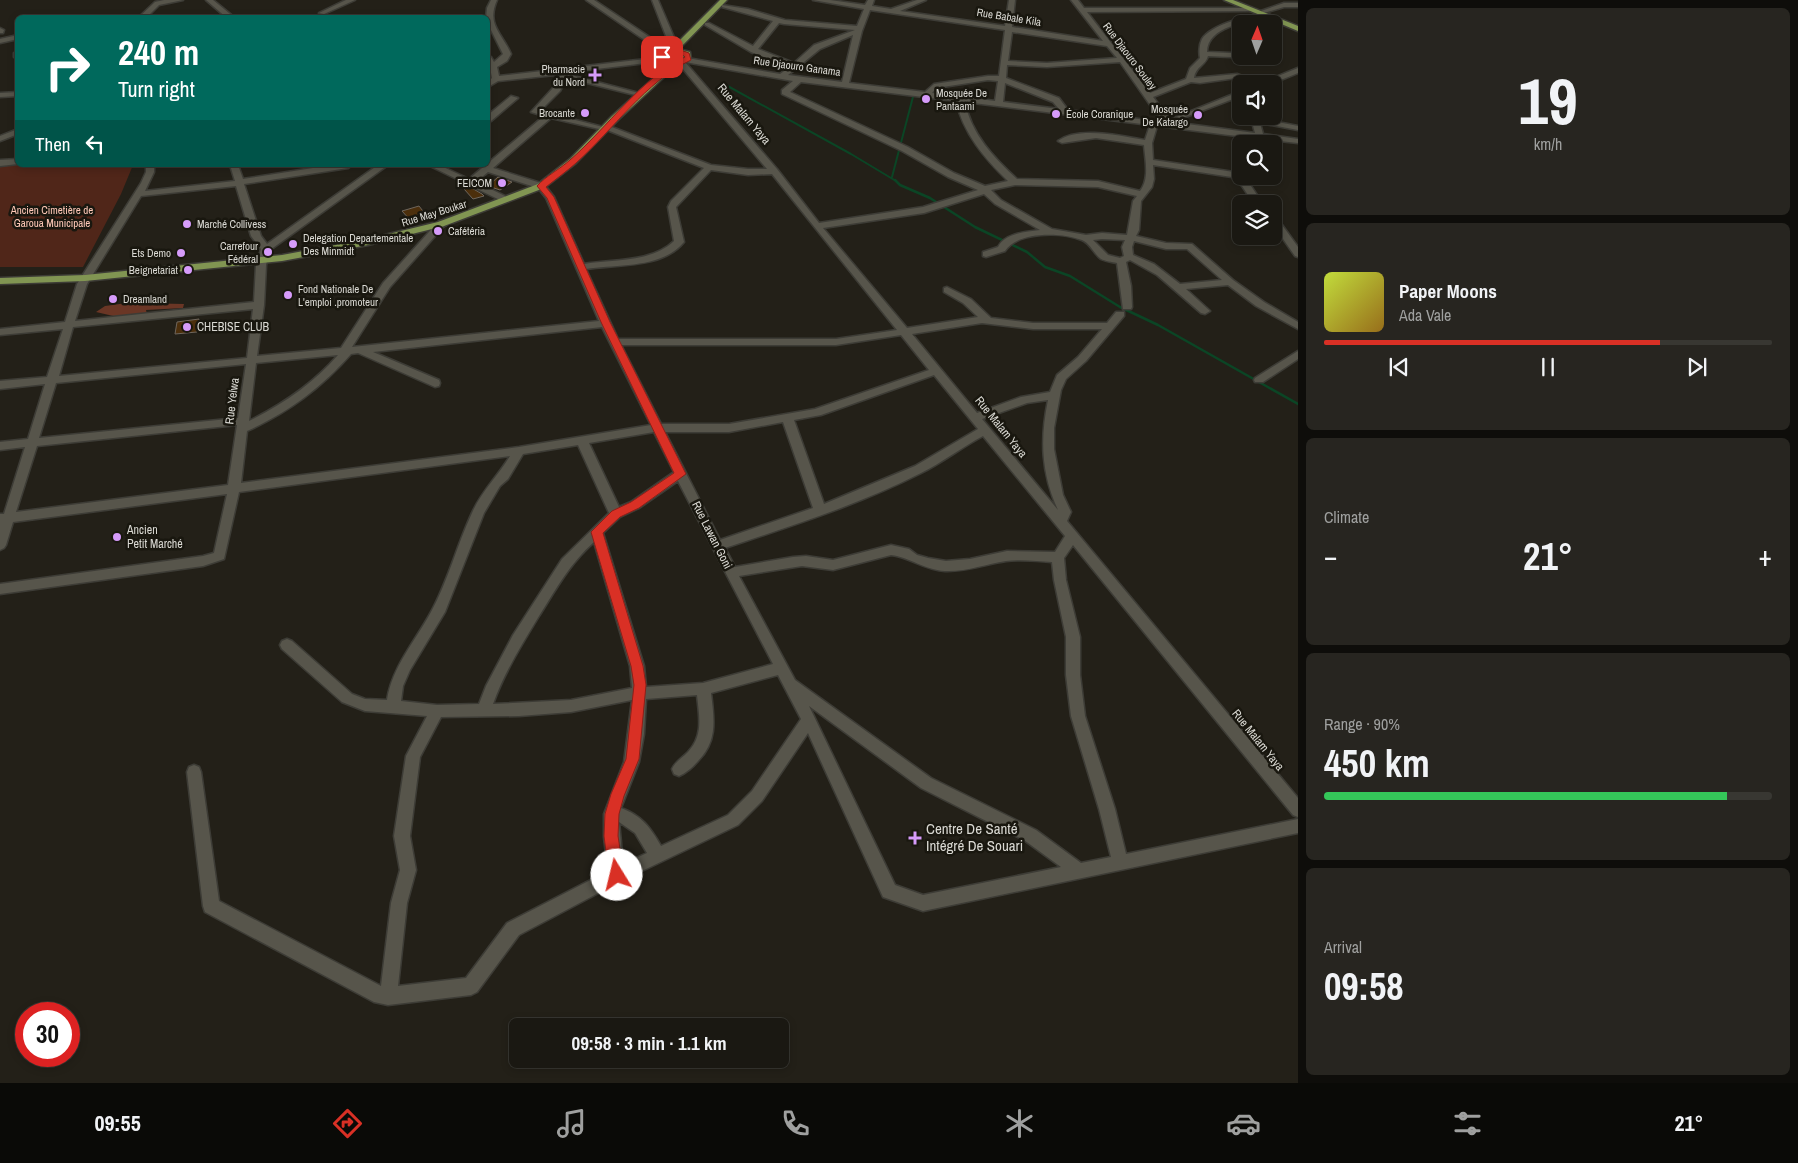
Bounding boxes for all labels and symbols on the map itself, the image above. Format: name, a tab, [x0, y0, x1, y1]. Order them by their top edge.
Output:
street label: Rue Babale Kila	[976, 5, 1042, 29]
north arrow	[1232, 15, 1282, 65]
street label: Rue Djaouro Souley	[1100, 20, 1160, 93]
pin	[641, 36, 683, 78]
street label: Rue Djaouro Ganama	[753, 53, 841, 79]
place label: Pharmacie du Nord	[541, 62, 585, 89]
marker: Pharmacie du Nord	[589, 69, 601, 81]
street label: Rue Malam Yaya	[714, 80, 774, 148]
place label: Mosquée De Pantaami	[936, 86, 987, 113]
marker: Mosquée De Pantaami	[920, 93, 932, 105]
place label: Mosquée De Katargo	[1142, 102, 1188, 129]
place label: Brocante	[539, 106, 575, 120]
marker: Brocante	[579, 107, 591, 119]
place label: École Coranique	[1066, 107, 1133, 121]
marker: École Coranique	[1050, 108, 1062, 120]
marker: Mosquée De Katargo	[1192, 109, 1204, 121]
place label: FEICOM	[457, 176, 492, 190]
marker: FEICOM	[496, 177, 508, 189]
street label: Rue May Boukar	[400, 196, 468, 230]
park label: Ancien Cimetière de Garoua Municipale	[10, 203, 93, 230]
place label: Marché Collivess	[197, 217, 267, 231]
marker: Marché Collivess	[181, 218, 193, 230]
place label: Cafétéria	[448, 224, 485, 238]
marker: Cafétéria	[432, 225, 444, 237]
place label: Delegation Departementale Des Minmidt	[303, 231, 413, 258]
marker: Delegation Departementale Des Minmidt	[287, 238, 299, 250]
place label: Carrefour Fédéral	[220, 239, 258, 266]
place label: Ets Demo	[131, 246, 171, 260]
marker: Carrefour Fédéral	[262, 246, 274, 258]
marker: Ets Demo	[175, 247, 187, 259]
place label: Beignetariat	[129, 263, 178, 277]
marker: Beignetariat	[182, 264, 194, 276]
place label: Fond Nationale De L'emploi .promoteur	[298, 282, 378, 309]
marker: Fond Nationale De L'emploi .promoteur	[282, 289, 294, 301]
place label: Dreamland	[123, 292, 167, 306]
marker: Dreamland	[107, 293, 119, 305]
place label: CHEBISE CLUB	[197, 319, 270, 335]
marker: CHEBISE CLUB	[181, 321, 193, 333]
street label: Rue Yelwa	[221, 376, 243, 425]
street label: Rue Malam Yaya	[971, 393, 1031, 461]
street label: Rue Lawan Goni	[688, 498, 736, 572]
place label: Ancien Petit Marché	[126, 522, 183, 552]
marker: Ancien Petit Marché	[111, 531, 123, 543]
street label: Rue Malam Yaya	[1228, 706, 1288, 774]
place label: Centre De Santé Intégré De Souari	[926, 818, 1023, 856]
marker: Centre De Santé Intégré De Souari	[908, 831, 922, 845]
position arrow	[590, 848, 642, 900]
speed limit sign: 30	[15, 1002, 80, 1067]

